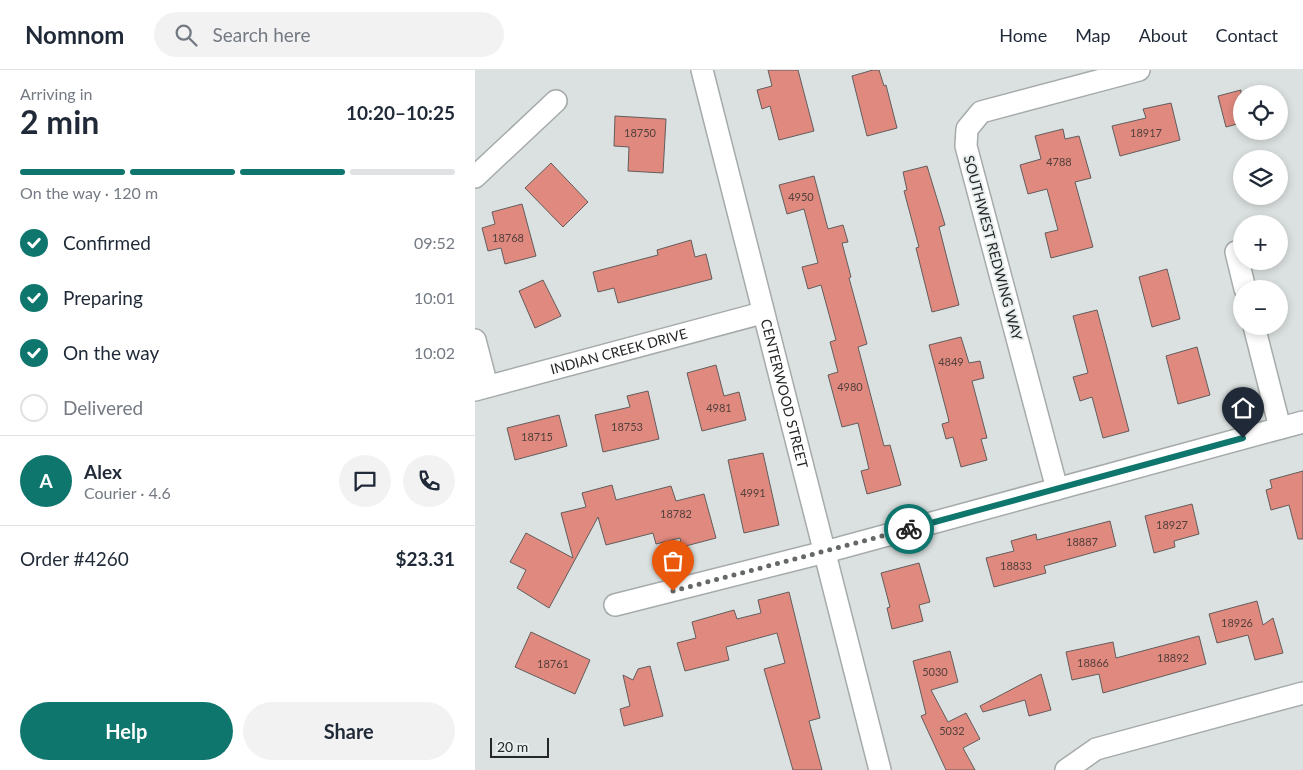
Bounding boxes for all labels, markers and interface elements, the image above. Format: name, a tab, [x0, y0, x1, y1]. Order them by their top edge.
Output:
search box	[154, 12, 504, 57]
text: Nomnom	[25, 20, 124, 49]
icon: search	[172, 21, 200, 49]
text: Search here	[212, 23, 310, 46]
text: Home	[999, 24, 1047, 46]
text: Map	[1075, 24, 1111, 46]
text: About	[1139, 24, 1188, 46]
text: Contact	[1216, 24, 1278, 46]
text: Arriving in	[20, 84, 93, 103]
map controls	[1233, 85, 1288, 335]
button: locate	[1233, 85, 1288, 140]
text: 10:20–10:25	[346, 101, 455, 124]
text: 2 min	[20, 102, 99, 141]
house number: 18750	[624, 126, 657, 139]
house number: 18917	[1130, 126, 1162, 139]
button: layers	[1233, 150, 1288, 205]
street label: SOUTHWEST REDWING WAY	[961, 153, 1026, 343]
house number: 4788	[1046, 155, 1072, 168]
text: On the way · 120 m	[20, 183, 158, 202]
house number: 4950	[788, 190, 814, 203]
button: +	[1233, 215, 1288, 270]
icon: check	[20, 229, 48, 257]
text: Confirmed	[63, 231, 151, 254]
house number: 18768	[492, 231, 524, 244]
text: 09:52	[414, 233, 455, 252]
button: −	[1233, 280, 1288, 335]
icon: check	[20, 284, 48, 312]
text: Preparing	[63, 286, 143, 309]
text: 10:01	[414, 288, 455, 307]
street label: CENTERWOOD STREET	[758, 317, 812, 471]
street label: INDIAN CREEK DRIVE	[548, 324, 689, 377]
icon: check	[20, 339, 48, 367]
text: On the way	[63, 341, 159, 364]
text: 10:02	[414, 343, 455, 362]
house number: 4849	[938, 355, 964, 368]
house number: 4980	[837, 380, 863, 393]
pin	[1222, 387, 1264, 438]
icon: home	[1229, 394, 1257, 422]
text: Delivered	[63, 396, 143, 419]
house number: 4981	[706, 401, 732, 414]
house number: 18753	[611, 420, 643, 433]
house number: 18715	[521, 430, 553, 443]
button: chat	[339, 455, 391, 507]
button: phone	[403, 455, 455, 507]
text: Alex	[84, 460, 122, 483]
text: A	[39, 469, 53, 492]
text: Courier · 4.6	[84, 483, 171, 502]
house number: 4991	[740, 486, 766, 499]
courier	[884, 504, 934, 554]
house number: 18782	[660, 507, 692, 520]
icon: bike	[895, 515, 923, 543]
house number: 18927	[1156, 518, 1188, 531]
house number: 18887	[1066, 535, 1098, 548]
pin	[652, 540, 694, 591]
text: Order #4260	[20, 547, 129, 570]
text: $23.31	[395, 547, 455, 570]
icon: bag	[659, 547, 687, 575]
house number: 18833	[1000, 559, 1032, 572]
house number: 18926	[1221, 616, 1253, 629]
house number: 18892	[1157, 651, 1189, 664]
house number: 18866	[1077, 656, 1109, 669]
house number: 18761	[537, 657, 569, 670]
house number: 5030	[922, 665, 948, 678]
button: Help	[20, 702, 233, 760]
button: Share	[243, 702, 455, 760]
house number: 5032	[939, 724, 965, 737]
scale bar	[490, 735, 549, 758]
text: 20 m	[497, 738, 528, 755]

